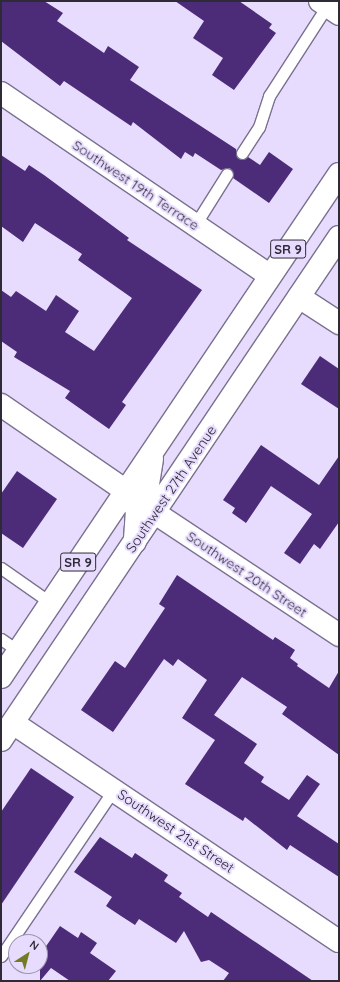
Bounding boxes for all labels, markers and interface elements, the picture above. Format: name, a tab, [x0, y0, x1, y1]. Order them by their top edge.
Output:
street label: Southwest 19th Terrace	[70, 136, 202, 234]
road number: SR 9	[270, 238, 306, 260]
street label: Southwest 27th Avenue	[122, 422, 220, 556]
street label: Southwest 20th Street	[184, 527, 310, 621]
road number: SR 9	[60, 551, 96, 573]
street label: Southwest 21st Street	[115, 786, 237, 876]
north arrow	[8, 934, 48, 974]
text: N	[27, 937, 42, 953]

